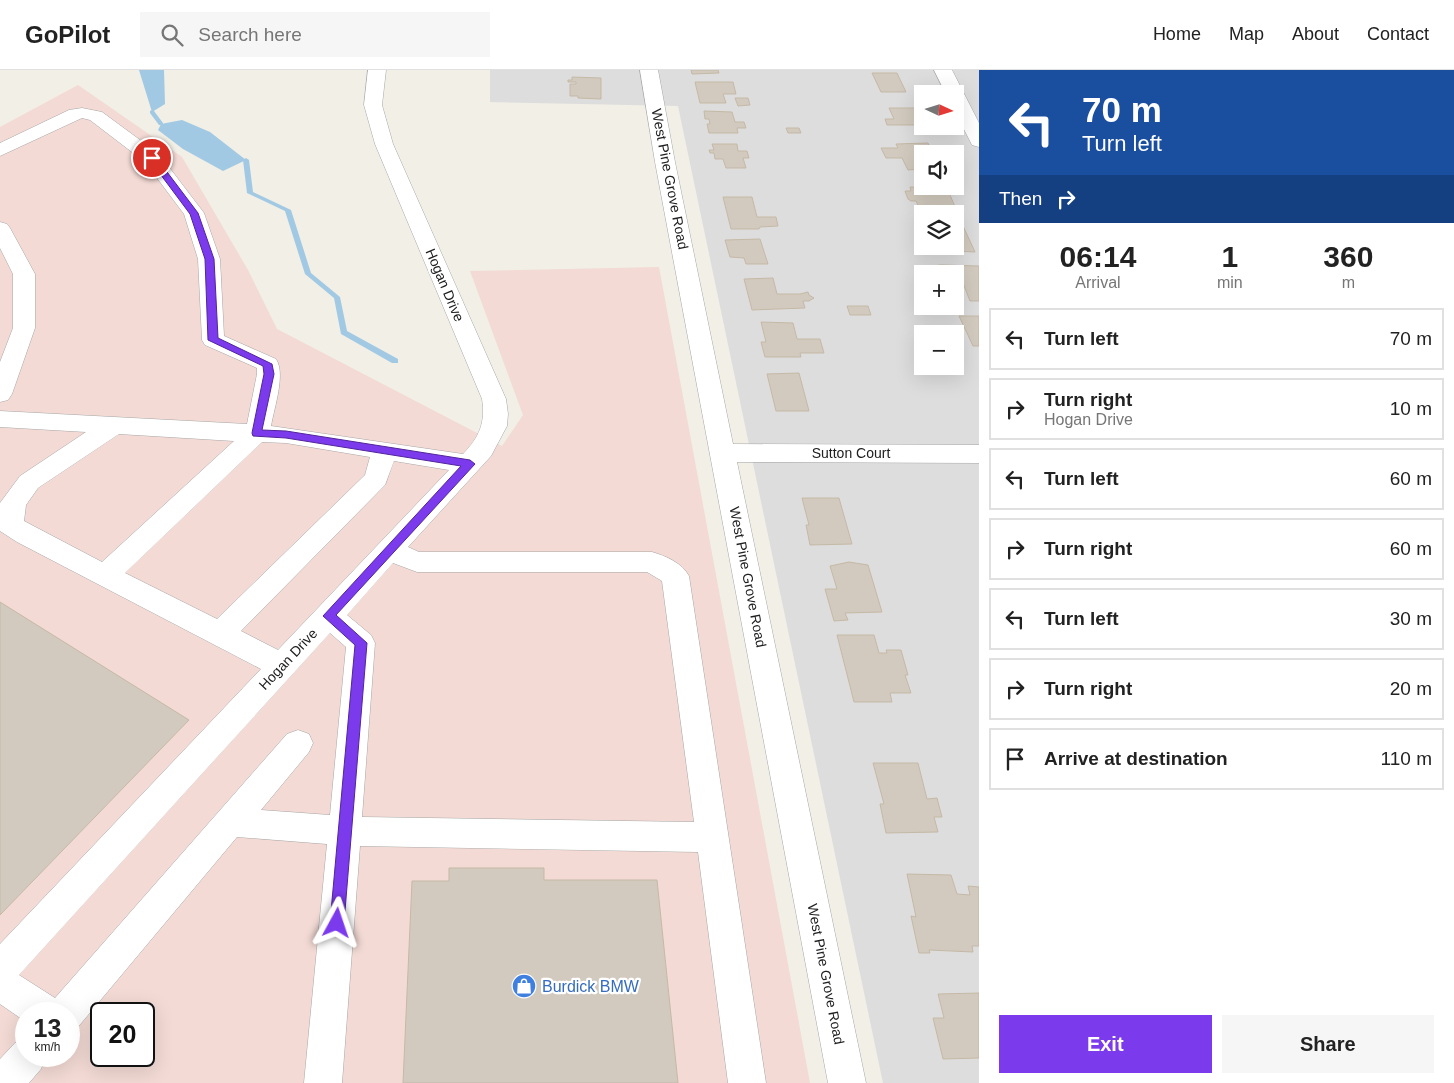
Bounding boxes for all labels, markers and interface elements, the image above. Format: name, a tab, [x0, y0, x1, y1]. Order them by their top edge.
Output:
search box	[140, 12, 490, 57]
text: GoPilot	[25, 21, 110, 48]
icon: search	[158, 21, 186, 49]
text: Search here	[198, 24, 302, 45]
text: Home	[1153, 24, 1201, 44]
text: Map	[1229, 24, 1264, 44]
text: About	[1292, 24, 1339, 44]
text: Contact	[1367, 24, 1429, 44]
north arrow	[914, 85, 964, 135]
map controls	[914, 85, 964, 375]
icon: left	[999, 90, 1064, 155]
text: 70 m	[1082, 90, 1162, 129]
street label: West Pine Grove Road	[649, 107, 691, 251]
text: Turn left	[1082, 131, 1162, 156]
pin	[131, 137, 173, 179]
icon: arrive	[138, 144, 166, 172]
button: sound	[914, 145, 964, 195]
icon: right	[1052, 185, 1080, 213]
text: Then	[999, 188, 1042, 209]
button: layers	[914, 205, 964, 255]
text: 06:14	[1060, 240, 1136, 273]
text: 1	[1221, 240, 1238, 273]
text: 360	[1323, 240, 1373, 273]
street label: Hogan Drive	[422, 246, 468, 324]
button: +	[914, 265, 964, 315]
text: Arrival	[1075, 274, 1121, 291]
text: min	[1217, 274, 1243, 291]
text: m	[1342, 274, 1355, 291]
button: −	[914, 325, 964, 375]
icon: left	[1001, 325, 1029, 353]
text: Turn left	[1044, 328, 1119, 349]
text: 70 m	[1390, 328, 1432, 349]
text: Turn right	[1044, 389, 1132, 410]
icon: right	[1001, 395, 1029, 423]
text: 10 m	[1390, 398, 1432, 419]
text: Hogan Drive	[1044, 411, 1133, 428]
street label: Sutton Court	[812, 445, 890, 461]
icon: left	[1001, 465, 1029, 493]
text: Turn left	[1044, 468, 1119, 489]
text: 60 m	[1390, 468, 1432, 489]
street label: West Pine Grove Road	[727, 505, 769, 649]
icon: right	[1001, 535, 1029, 563]
text: Turn right	[1044, 538, 1132, 559]
text: 60 m	[1390, 538, 1432, 559]
icon: left	[1001, 605, 1029, 633]
text: Turn left	[1044, 608, 1119, 629]
text: 30 m	[1390, 608, 1432, 629]
street label: Hogan Drive	[256, 625, 321, 693]
icon: right	[1001, 675, 1029, 703]
text: Turn right	[1044, 678, 1132, 699]
text: 20 m	[1390, 678, 1432, 699]
icon: arrive	[1001, 745, 1029, 773]
text: Arrive at destination	[1044, 748, 1228, 769]
text: 110 m	[1381, 748, 1432, 769]
position arrow	[310, 896, 362, 948]
street label: West Pine Grove Road	[805, 902, 847, 1046]
shop icon: Burdick BMW	[511, 973, 537, 999]
place label: Burdick BMW	[542, 978, 640, 995]
speed limit sign: 20	[90, 1002, 155, 1067]
text: 13	[34, 1014, 61, 1042]
button: Exit	[999, 1015, 1212, 1073]
button: Share	[1222, 1015, 1434, 1073]
text: km/h	[34, 1040, 61, 1054]

